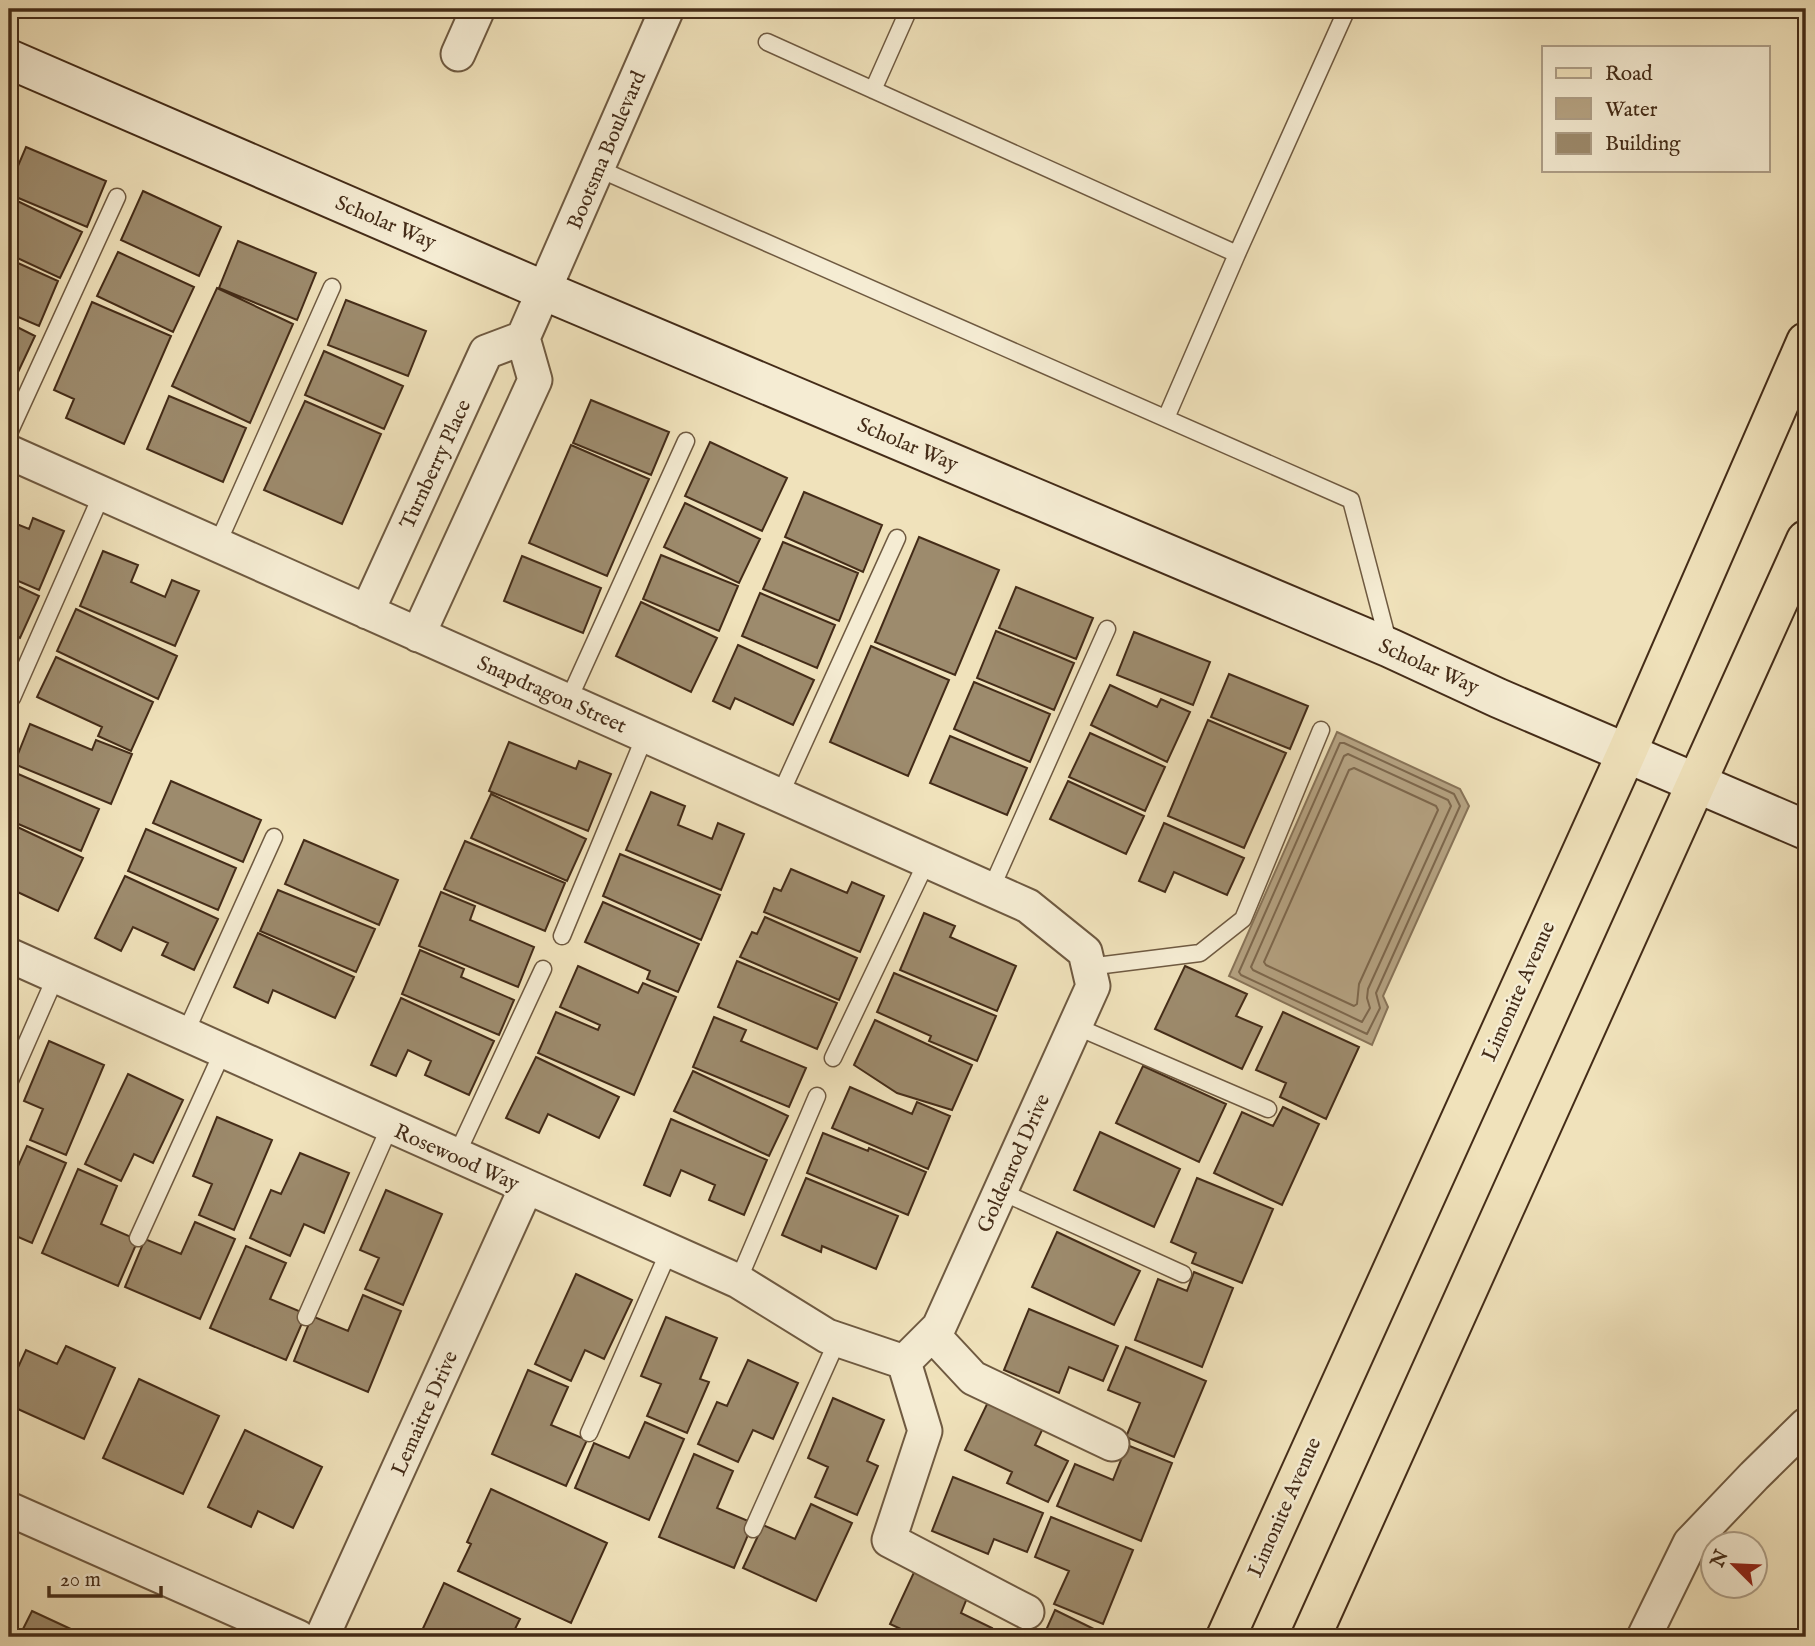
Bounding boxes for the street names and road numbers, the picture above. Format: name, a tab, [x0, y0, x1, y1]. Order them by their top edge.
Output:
street label: Bootsma Boulevard	[562, 67, 653, 234]
street label: Scholar Way	[331, 190, 441, 257]
street label: Turnberry Place	[395, 395, 478, 534]
street label: Scholar Way	[853, 412, 963, 479]
street label: Scholar Way	[1374, 633, 1483, 702]
street label: Snapdragon Street	[472, 650, 630, 740]
street label: Limonite Avenue	[1476, 917, 1562, 1066]
street label: Goldenrod Drive	[972, 1090, 1057, 1237]
street label: Rosewood Way	[390, 1119, 524, 1198]
street label: Lemaitre Drive	[386, 1347, 465, 1480]
street label: Limonite Avenue	[1242, 1433, 1328, 1582]

